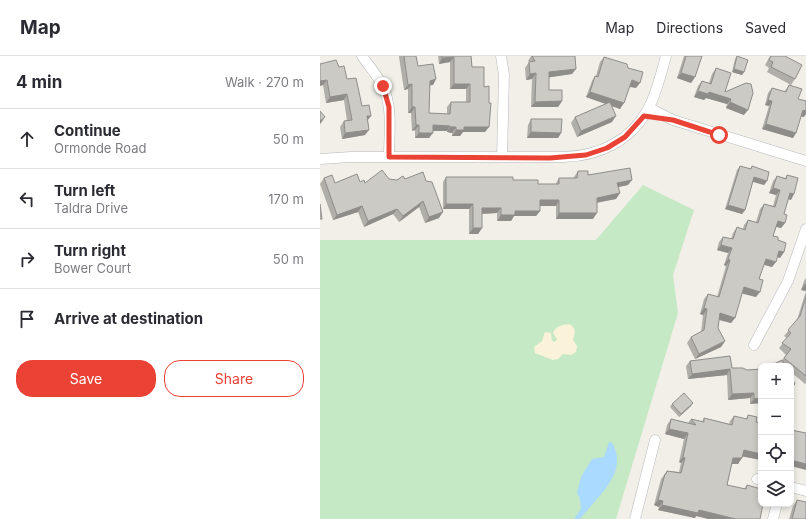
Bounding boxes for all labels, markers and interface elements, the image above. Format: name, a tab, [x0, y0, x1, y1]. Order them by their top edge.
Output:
text: Map	[20, 16, 61, 39]
text: Map	[605, 19, 634, 36]
text: Directions	[656, 19, 723, 36]
text: Saved	[745, 19, 786, 36]
text: 4 min	[16, 72, 62, 92]
text: Walk · 270 m	[225, 74, 304, 90]
route end	[374, 77, 392, 95]
text: Continue	[54, 121, 121, 140]
route start	[710, 126, 728, 144]
icon: ahead	[16, 128, 38, 150]
text: 50 m	[273, 131, 304, 147]
text: Ormonde Road	[54, 140, 146, 156]
text: Turn left	[54, 181, 115, 200]
icon: left	[16, 188, 38, 210]
text: 170 m	[268, 191, 304, 207]
text: Taldra Drive	[54, 200, 128, 216]
text: Turn right	[54, 241, 126, 260]
icon: right	[16, 248, 38, 270]
text: 50 m	[273, 251, 304, 267]
text: Bower Court	[54, 260, 131, 276]
icon: arrive	[16, 308, 38, 330]
text: Arrive at destination	[54, 309, 203, 328]
button: Save	[16, 360, 156, 397]
button: Share	[164, 360, 304, 397]
map controls	[758, 363, 794, 507]
button: +	[758, 363, 794, 399]
button: −	[758, 399, 794, 435]
button: locate	[758, 435, 794, 471]
button: layers	[758, 471, 794, 507]

